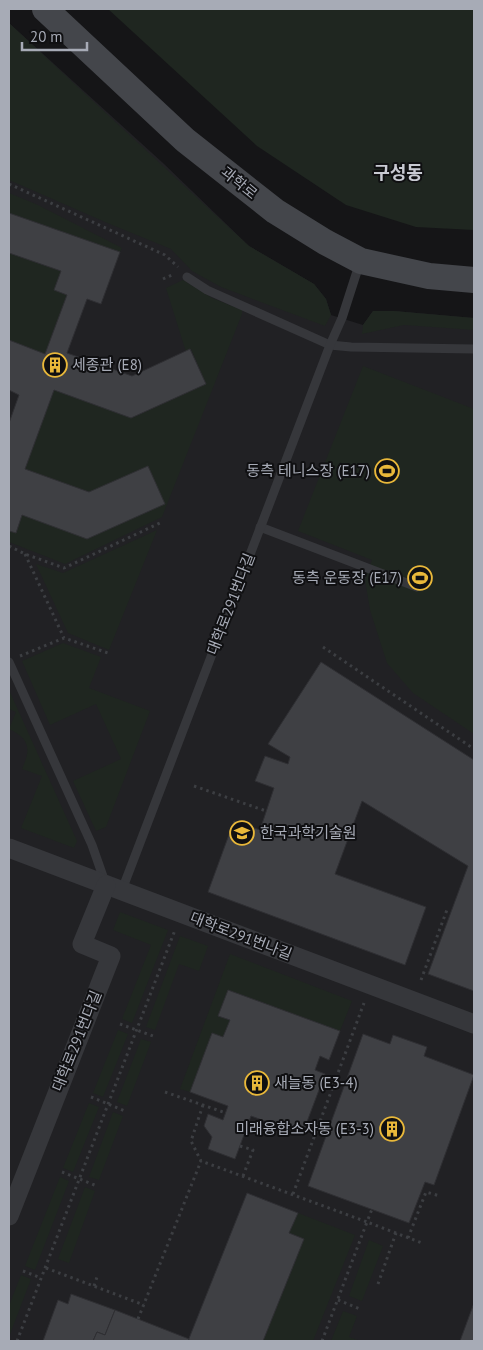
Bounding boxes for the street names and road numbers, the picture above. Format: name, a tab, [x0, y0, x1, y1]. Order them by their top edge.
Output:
street label: 과학로	[217, 162, 261, 203]
street label: 대학로291번다길	[202, 550, 259, 657]
street label: 대학로291번나길	[188, 907, 295, 964]
street label: 대학로291번다길	[48, 987, 105, 1094]

